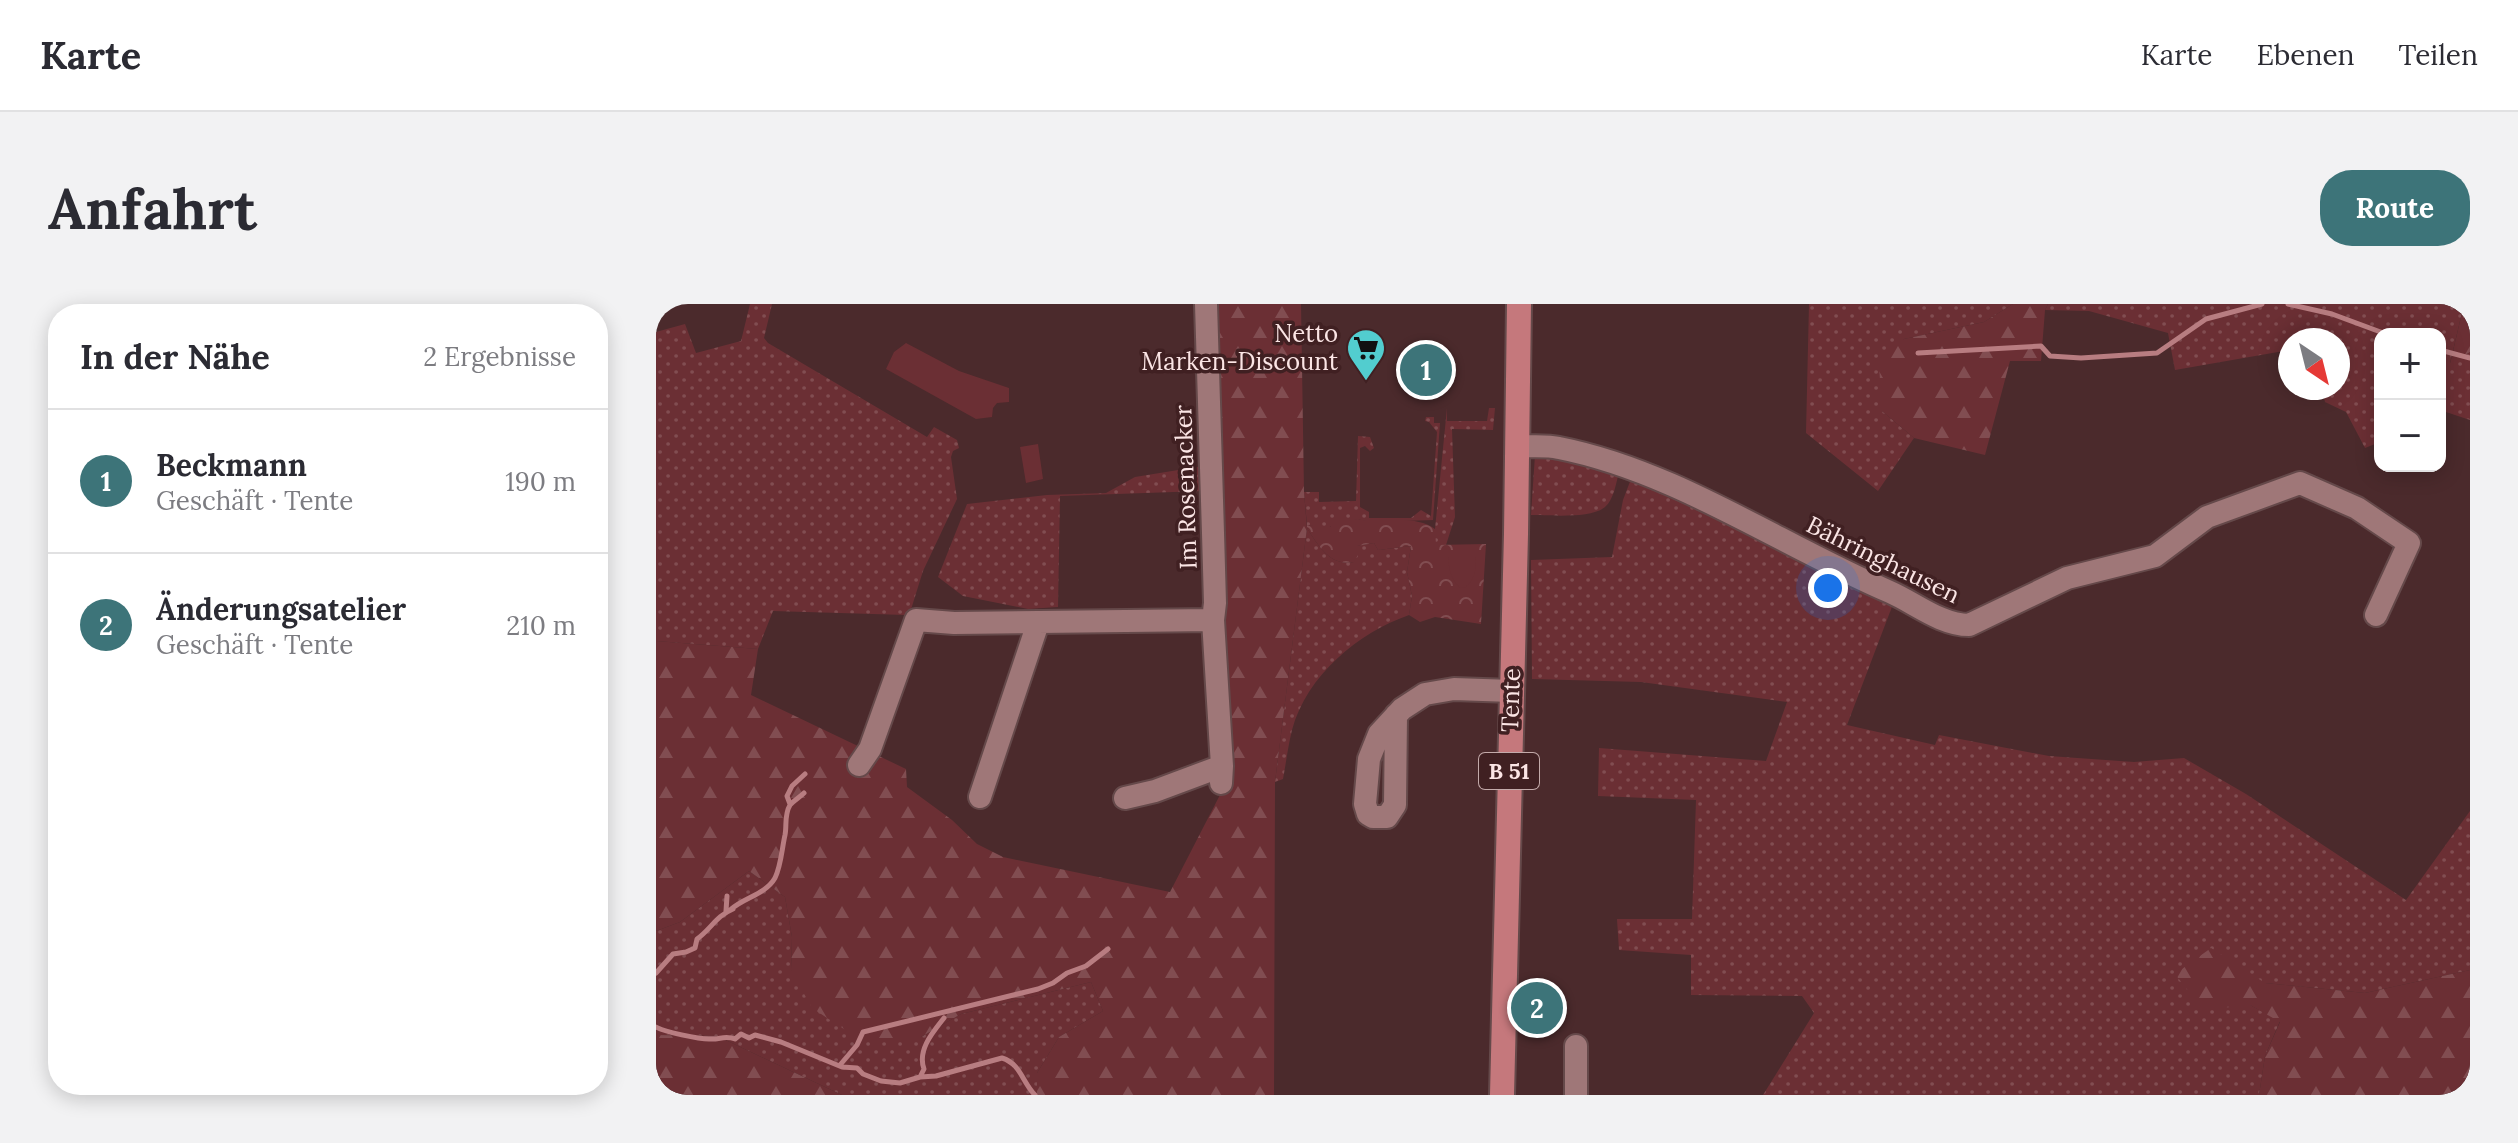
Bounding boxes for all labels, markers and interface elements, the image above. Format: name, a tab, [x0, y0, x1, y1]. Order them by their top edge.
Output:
text: Karte	[40, 31, 141, 79]
text: Karte	[2141, 37, 2213, 73]
text: Ebenen	[2257, 37, 2355, 73]
text: Teilen	[2399, 37, 2478, 73]
button: Route	[2320, 170, 2470, 246]
text: Anfahrt	[48, 173, 257, 244]
place label: Netto Marken-Discount	[1141, 318, 1339, 377]
supermarket icon: Netto Marken-Discount	[1345, 327, 1387, 382]
north arrow	[2278, 328, 2350, 400]
map controls	[2374, 328, 2446, 472]
button: +	[2374, 328, 2446, 400]
text: In der Nähe	[80, 335, 270, 378]
text: 2 Ergebnisse	[423, 340, 576, 373]
pin: 1	[1400, 340, 1452, 400]
button: −	[2374, 400, 2446, 472]
street label: Im Rosenacker	[1167, 404, 1204, 570]
text: Beckmann	[156, 446, 307, 484]
text: 1	[101, 465, 111, 498]
text: 190 m	[505, 465, 576, 498]
text: Geschäft · Tente	[156, 484, 353, 517]
street label: Bähringhausen	[1801, 509, 1965, 610]
your location	[1808, 568, 1848, 608]
text: Änderungsatelier	[156, 590, 406, 628]
text: 2	[99, 609, 113, 642]
text: 210 m	[506, 609, 576, 642]
text: Geschäft · Tente	[156, 628, 353, 661]
street label: Tente	[1494, 668, 1527, 732]
road number: B 51	[1479, 753, 1539, 789]
pin: 2	[1511, 978, 1563, 1038]

